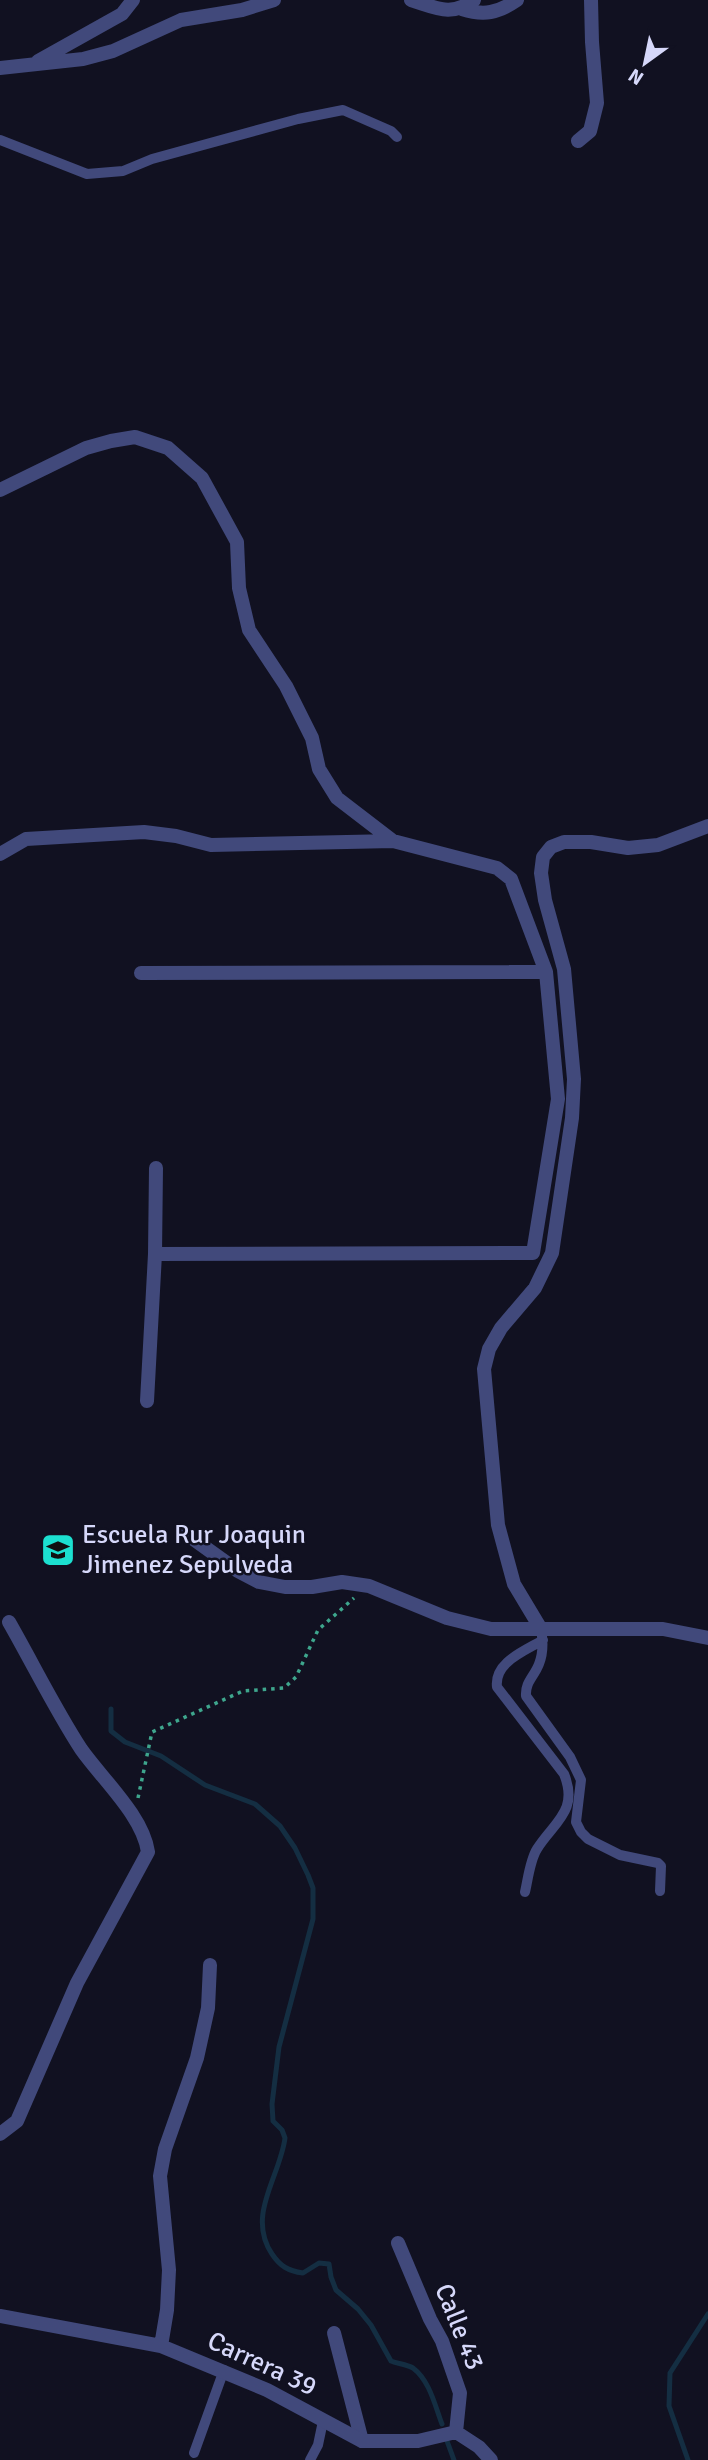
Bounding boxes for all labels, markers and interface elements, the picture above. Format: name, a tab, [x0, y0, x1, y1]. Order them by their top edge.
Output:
north arrow	[610, 28, 680, 98]
text: N	[624, 63, 648, 90]
place label: Escuela Rur Joaquin Jimenez Sepulveda	[82, 1519, 306, 1581]
school or university icon: Escuela Rur Joaquin Jimenez Sepulveda	[39, 1531, 77, 1569]
street label: Calle 43	[427, 2279, 491, 2375]
street label: Carrera 39	[202, 2325, 322, 2403]

